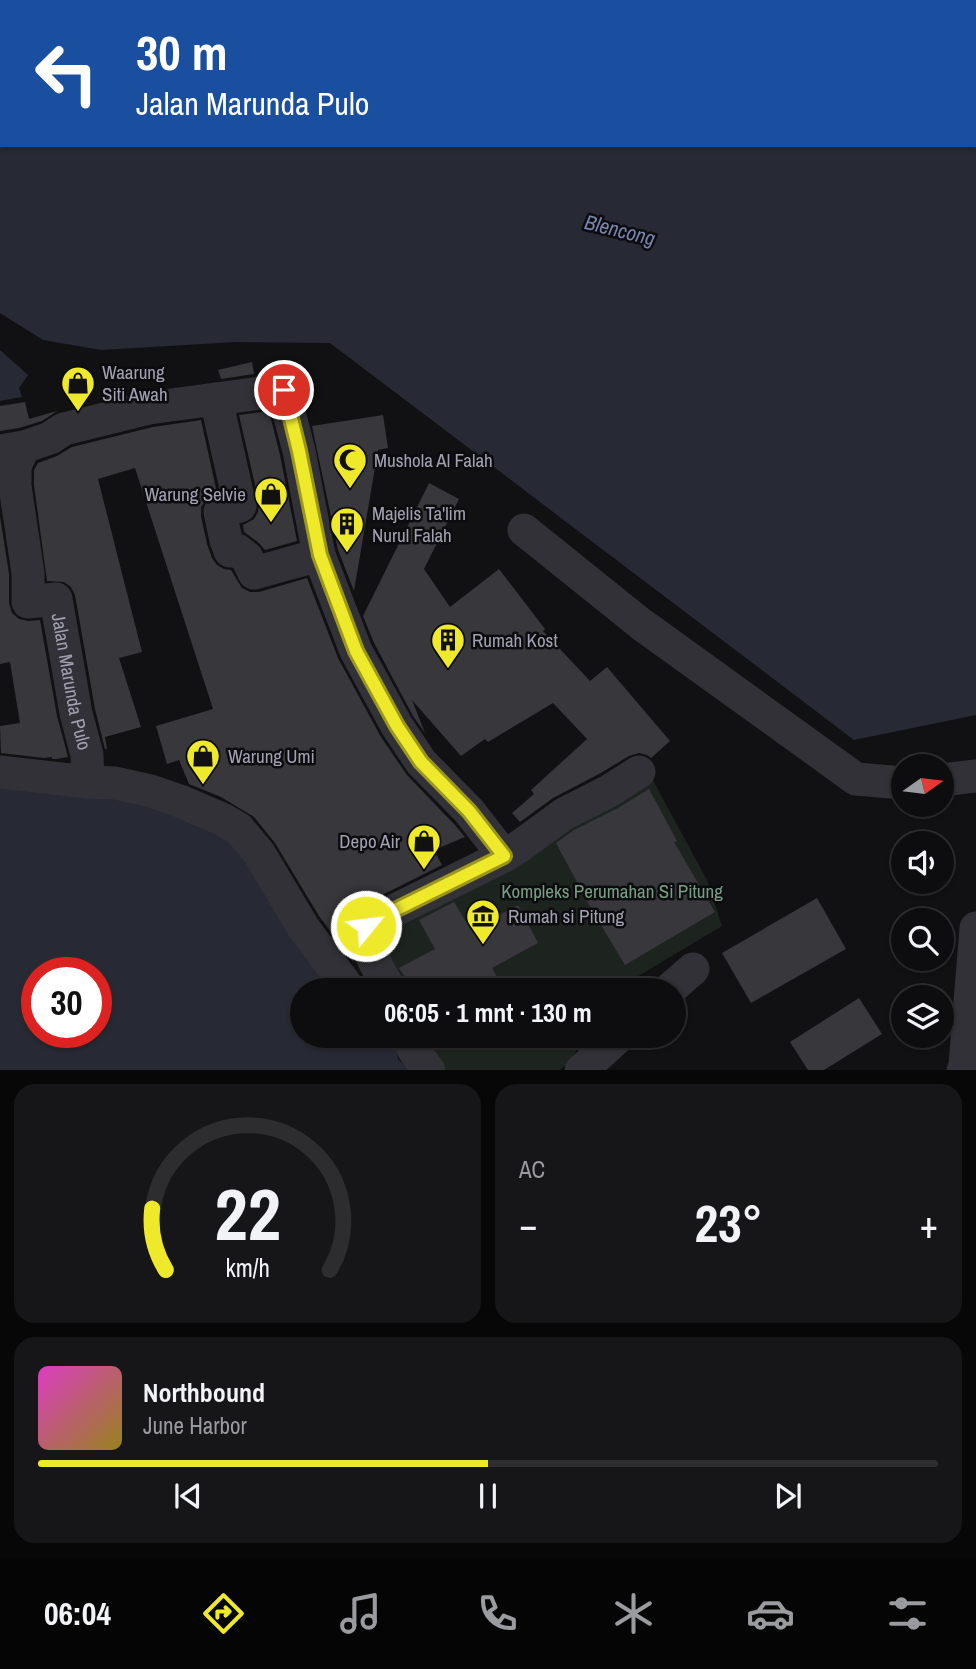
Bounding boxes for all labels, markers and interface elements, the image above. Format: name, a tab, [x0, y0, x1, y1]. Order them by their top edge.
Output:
text: 30 m	[136, 19, 228, 85]
icon: left	[21, 28, 112, 119]
text: Jalan Marunda Pulo	[136, 82, 369, 125]
water label: Blencong	[582, 207, 659, 253]
place label: Waarung Siti Awah	[102, 359, 168, 407]
pin	[254, 360, 314, 420]
shop icon: Waarung Siti Awah	[59, 364, 97, 413]
icon: arrive	[265, 371, 303, 409]
mosque icon: Mushola Al Falah	[331, 441, 369, 490]
place label: Mushola Al Falah	[374, 447, 493, 473]
shop icon: Warung Selvie	[252, 475, 290, 524]
place label: Warung Selvie	[144, 481, 246, 507]
place label: Majelis Ta'lim Nurul Falah	[372, 500, 466, 548]
building icon: Majelis Ta'lim Nurul Falah	[328, 505, 366, 554]
street label: Jalan Marunda Pulo	[46, 611, 98, 753]
building icon: Rumah Kost	[429, 621, 467, 670]
place label: Rumah Kost	[472, 627, 558, 653]
shop icon: Warung Umi	[184, 737, 222, 786]
place label: Warung Umi	[228, 743, 315, 769]
north arrow	[891, 754, 954, 817]
map controls	[891, 754, 954, 1048]
shop icon: Depo Air	[405, 822, 443, 871]
place label: Depo Air	[339, 828, 401, 854]
button: sound	[891, 831, 954, 894]
park label: Kompleks Perumahan Si Pitung	[501, 878, 723, 904]
position arrow	[329, 889, 403, 963]
museum icon: Rumah si Pitung	[464, 897, 502, 946]
place label: Rumah si Pitung	[508, 903, 624, 929]
button: search	[891, 908, 954, 971]
speed limit sign: 30	[21, 957, 112, 1048]
button: layers	[891, 985, 954, 1048]
text: 06:05 · 1 mnt · 130 m	[384, 995, 592, 1030]
text: AC	[519, 1154, 545, 1185]
text: 22	[214, 1165, 281, 1263]
text: 23°	[694, 1188, 763, 1258]
text: −	[519, 1199, 537, 1250]
text: +	[920, 1199, 938, 1250]
text: km/h	[225, 1250, 270, 1284]
text: Northbound	[143, 1375, 265, 1410]
text: June Harbor	[143, 1410, 247, 1441]
icon: previous	[169, 1477, 207, 1515]
icon: pause	[469, 1477, 507, 1515]
icon: next	[769, 1477, 807, 1515]
icon: directions	[199, 1589, 248, 1638]
icon: music	[336, 1589, 385, 1638]
icon: phone	[473, 1589, 522, 1638]
icon: climate	[609, 1589, 658, 1638]
icon: car	[746, 1589, 795, 1638]
icon: filters	[883, 1589, 932, 1638]
text: 06:04	[44, 1592, 111, 1635]

